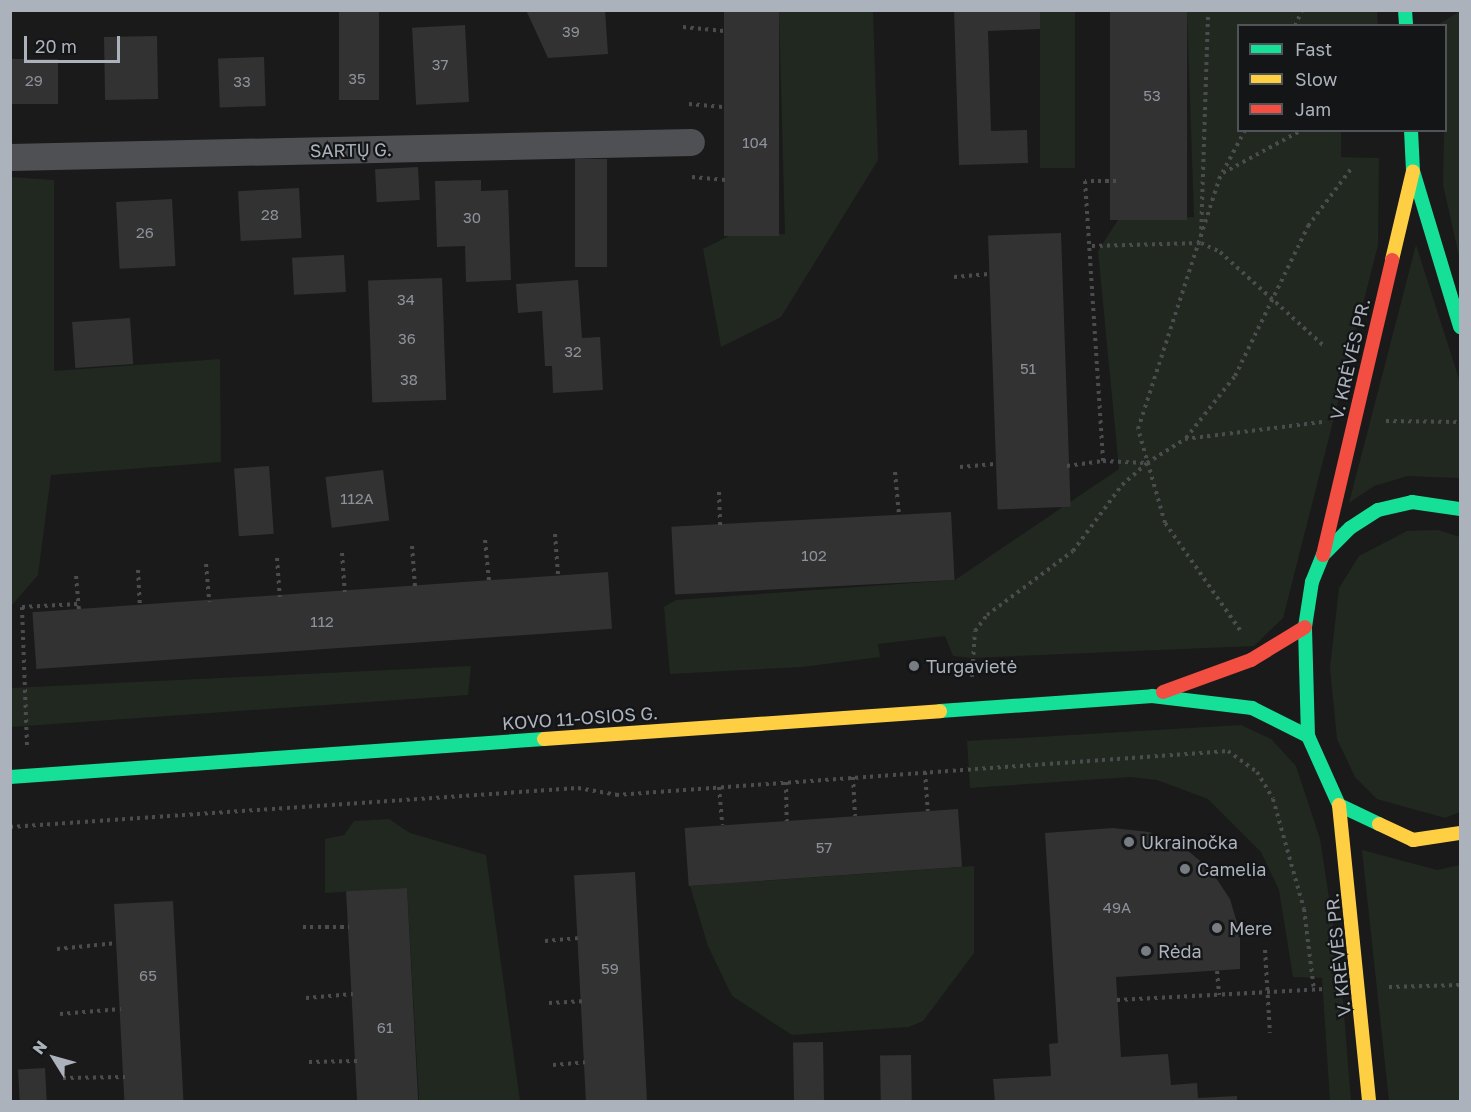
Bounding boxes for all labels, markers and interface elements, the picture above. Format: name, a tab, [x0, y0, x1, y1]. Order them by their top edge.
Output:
house number: 39	[562, 23, 580, 41]
scale bar	[27, 24, 123, 62]
legend	[1237, 24, 1447, 132]
text: 20 m	[35, 35, 77, 57]
text: Fast	[1295, 38, 1332, 60]
house number: 37	[432, 56, 448, 74]
text: Slow	[1295, 68, 1337, 90]
house number: 35	[348, 70, 366, 88]
house number: 29	[25, 72, 43, 90]
house number: 33	[233, 73, 251, 91]
house number: 53	[1143, 87, 1161, 105]
text: Jam	[1295, 98, 1331, 120]
house number: 104	[742, 134, 768, 152]
street label: SARTŲ G.	[310, 138, 392, 162]
house number: 28	[261, 206, 279, 224]
house number: 30	[463, 209, 481, 227]
house number: 26	[136, 224, 154, 242]
house number: 34	[397, 291, 415, 309]
street label: V. KRĖVĖS PR.	[1325, 296, 1375, 422]
house number: 36	[398, 330, 416, 348]
house number: 32	[564, 343, 582, 361]
house number: 51	[1020, 360, 1036, 378]
house number: 38	[400, 371, 418, 389]
house number: 112A	[340, 490, 374, 508]
house number: 102	[801, 547, 827, 565]
house number: 112	[310, 613, 334, 631]
place label: Turgavietė	[926, 655, 1017, 677]
marker: Turgavietė	[907, 659, 921, 673]
street label: KOVO 11-OSIOS G.	[501, 702, 659, 734]
place label: Ukrainočka	[1141, 831, 1238, 853]
marker: Ukrainočka	[1122, 835, 1136, 849]
house number: 57	[816, 839, 832, 857]
place label: Camelia	[1197, 858, 1267, 880]
marker: Camelia	[1178, 862, 1192, 876]
street label: V. KRĖVĖS PR.	[1321, 892, 1355, 1018]
house number: 49A	[1103, 899, 1131, 917]
place label: Mere	[1229, 917, 1272, 939]
marker: Mere	[1210, 921, 1224, 935]
place label: Rėda	[1158, 940, 1202, 962]
marker: Rėda	[1139, 944, 1153, 958]
house number: 59	[601, 960, 619, 978]
house number: 65	[139, 967, 157, 985]
house number: 61	[377, 1019, 393, 1037]
north arrow	[24, 1028, 84, 1088]
text: N	[28, 1036, 51, 1058]

